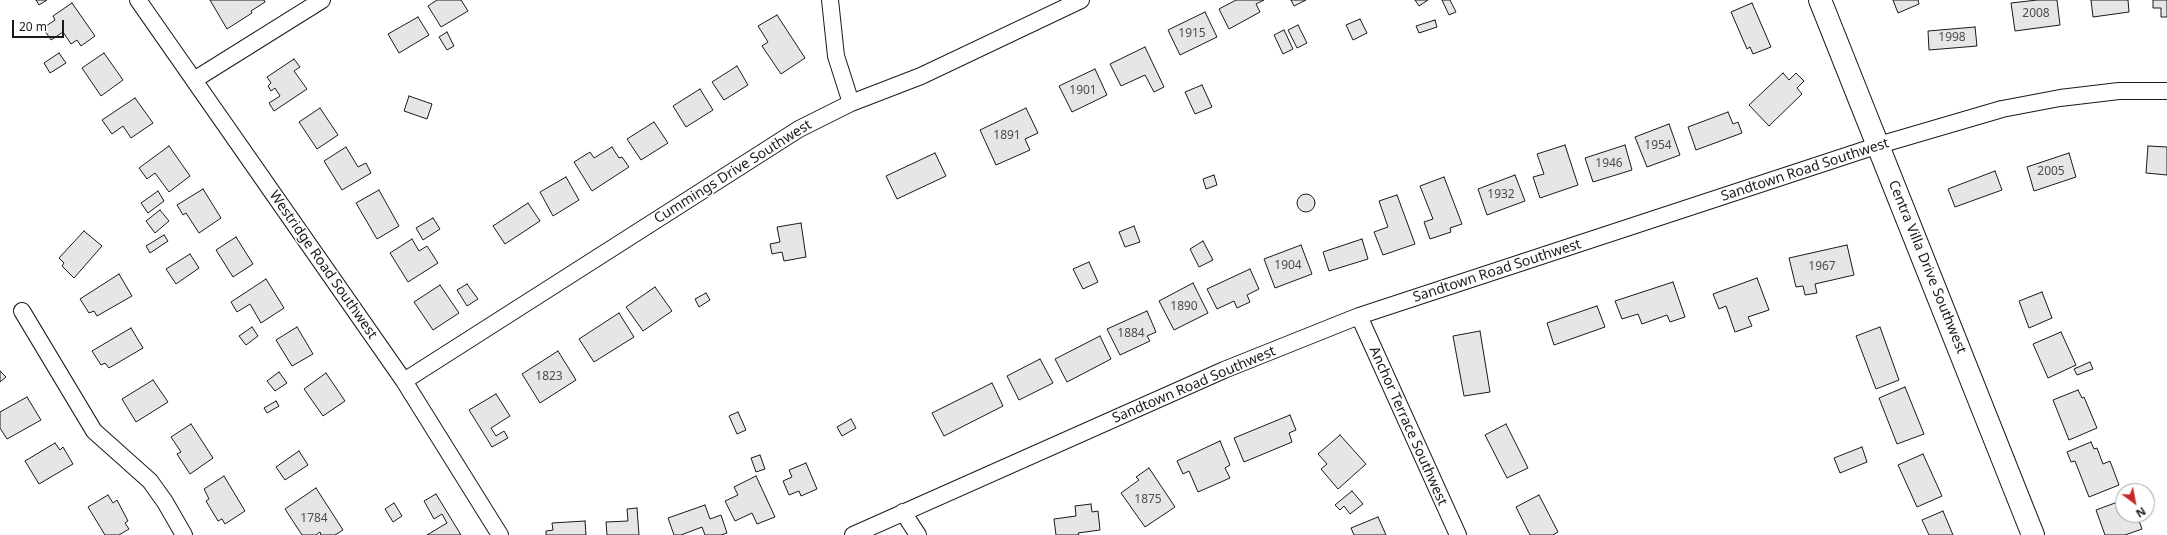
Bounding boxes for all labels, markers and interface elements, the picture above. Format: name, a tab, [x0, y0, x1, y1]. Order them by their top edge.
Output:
house number: 2008	[2022, 7, 2050, 21]
scale bar	[14, 12, 66, 38]
text: 20 m	[19, 18, 47, 35]
house number: 1915	[1178, 27, 1206, 41]
house number: 1998	[1938, 31, 1966, 45]
house number: 1901	[1069, 84, 1097, 98]
street label: Cummings Drive Southwest	[651, 117, 815, 227]
house number: 1891	[993, 129, 1021, 143]
street label: Sandtown Road Southwest	[1719, 135, 1891, 205]
house number: 1954	[1644, 139, 1672, 153]
house number: 1946	[1595, 157, 1623, 171]
house number: 2005	[2037, 165, 2065, 179]
street label: Centra Villa Drive Southwest	[1884, 178, 1970, 356]
street label: Westridge Road Southwest	[265, 188, 381, 342]
house number: 1932	[1487, 188, 1515, 202]
street label: Sandtown Road Southwest	[1411, 236, 1583, 306]
house number: 1904	[1274, 259, 1302, 273]
house number: 1967	[1808, 260, 1836, 274]
house number: 1890	[1170, 300, 1198, 314]
house number: 1884	[1117, 327, 1145, 341]
street label: Sandtown Road Southwest	[1110, 343, 1278, 427]
street label: Anchor Terrace Southwest	[1365, 344, 1451, 508]
house number: 1823	[535, 370, 563, 384]
north arrow	[2115, 483, 2155, 523]
house number: 1875	[1134, 493, 1162, 507]
text: N	[2133, 504, 2149, 521]
house number: 1784	[300, 512, 328, 526]

